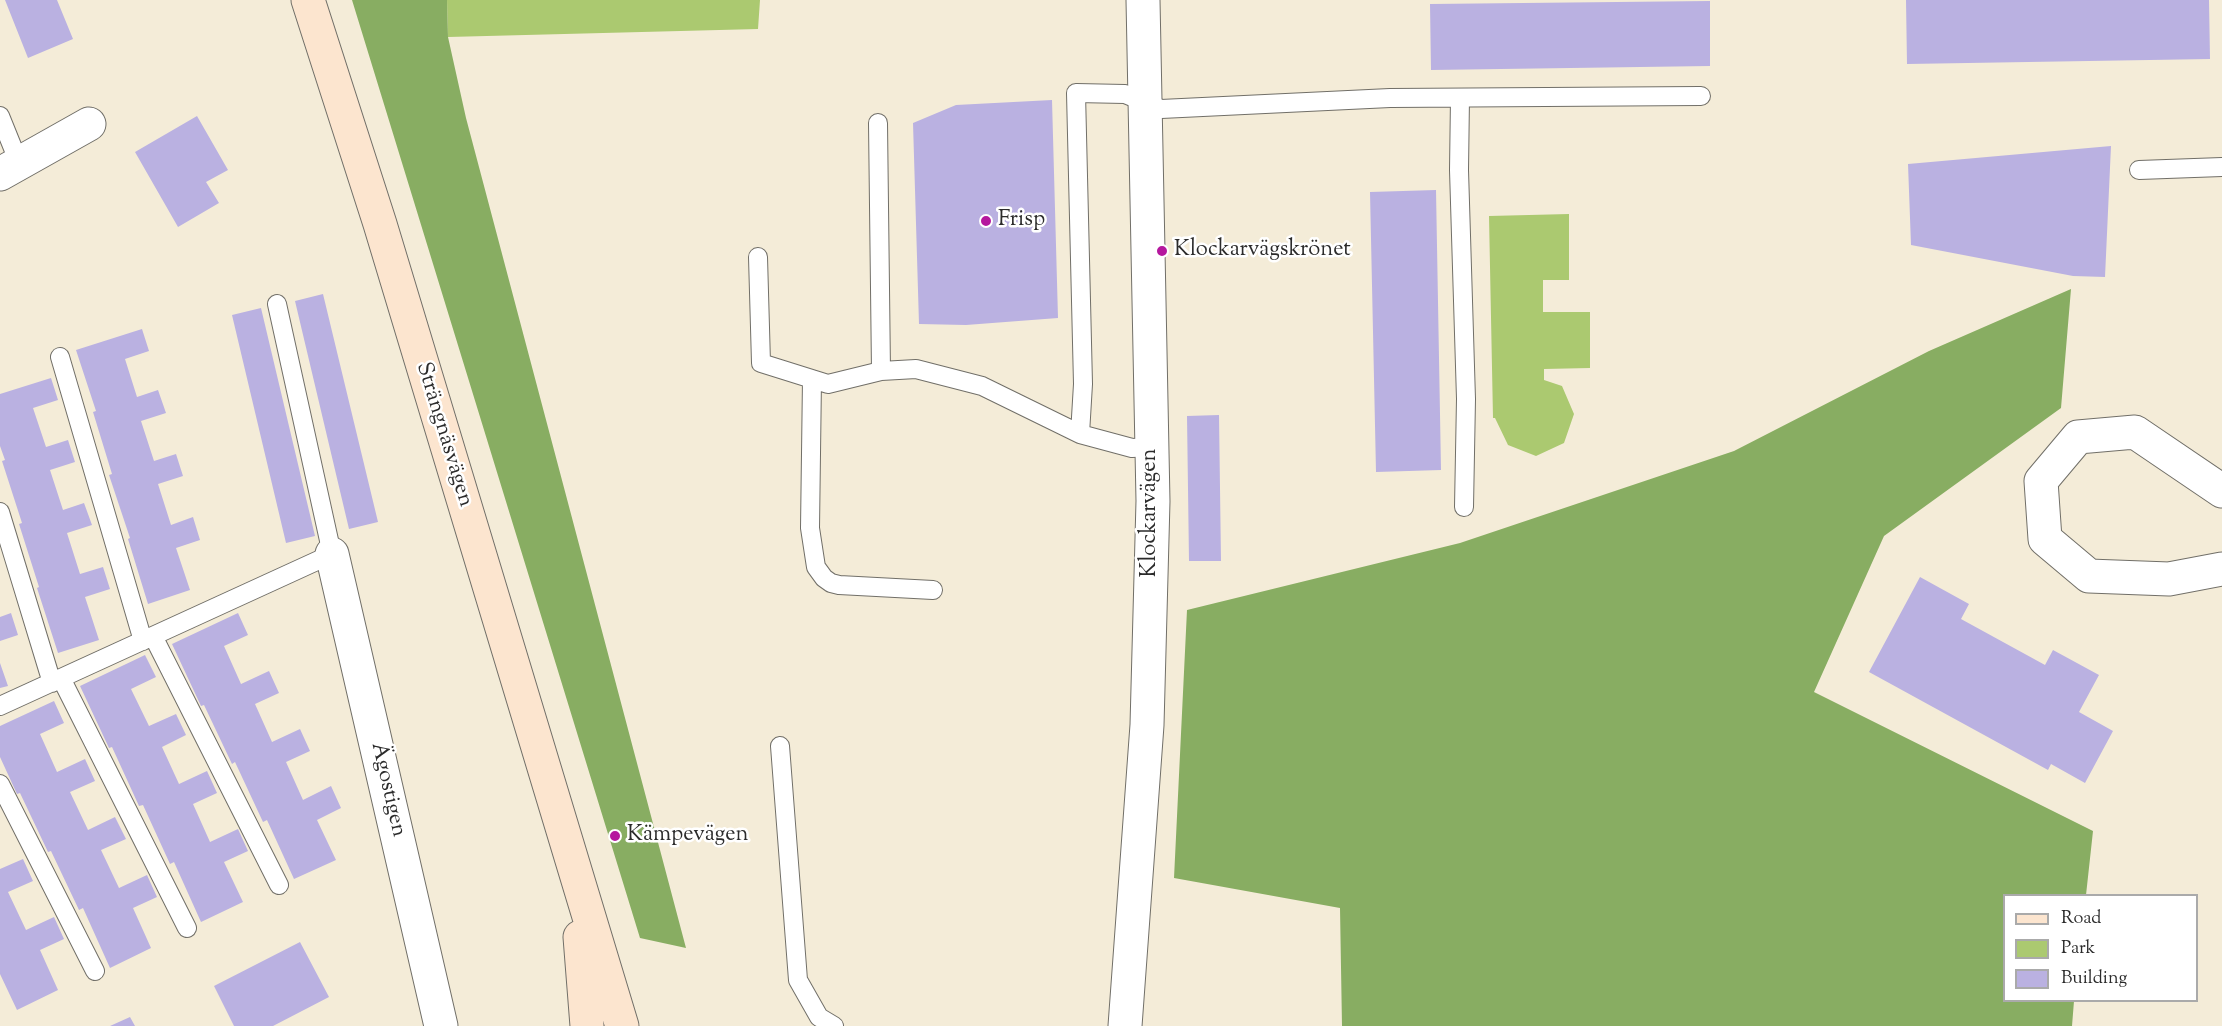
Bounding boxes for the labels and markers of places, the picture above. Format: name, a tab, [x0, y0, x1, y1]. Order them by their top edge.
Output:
place label: Frisp	[998, 208, 1045, 234]
marker: Frisp	[979, 214, 993, 228]
place label: Klockarvägskrönet	[1174, 238, 1351, 264]
marker: Klockarvägskrönet	[1155, 244, 1169, 258]
place label: Kämpevägen	[627, 823, 748, 849]
marker: Kämpevägen	[608, 829, 622, 843]

